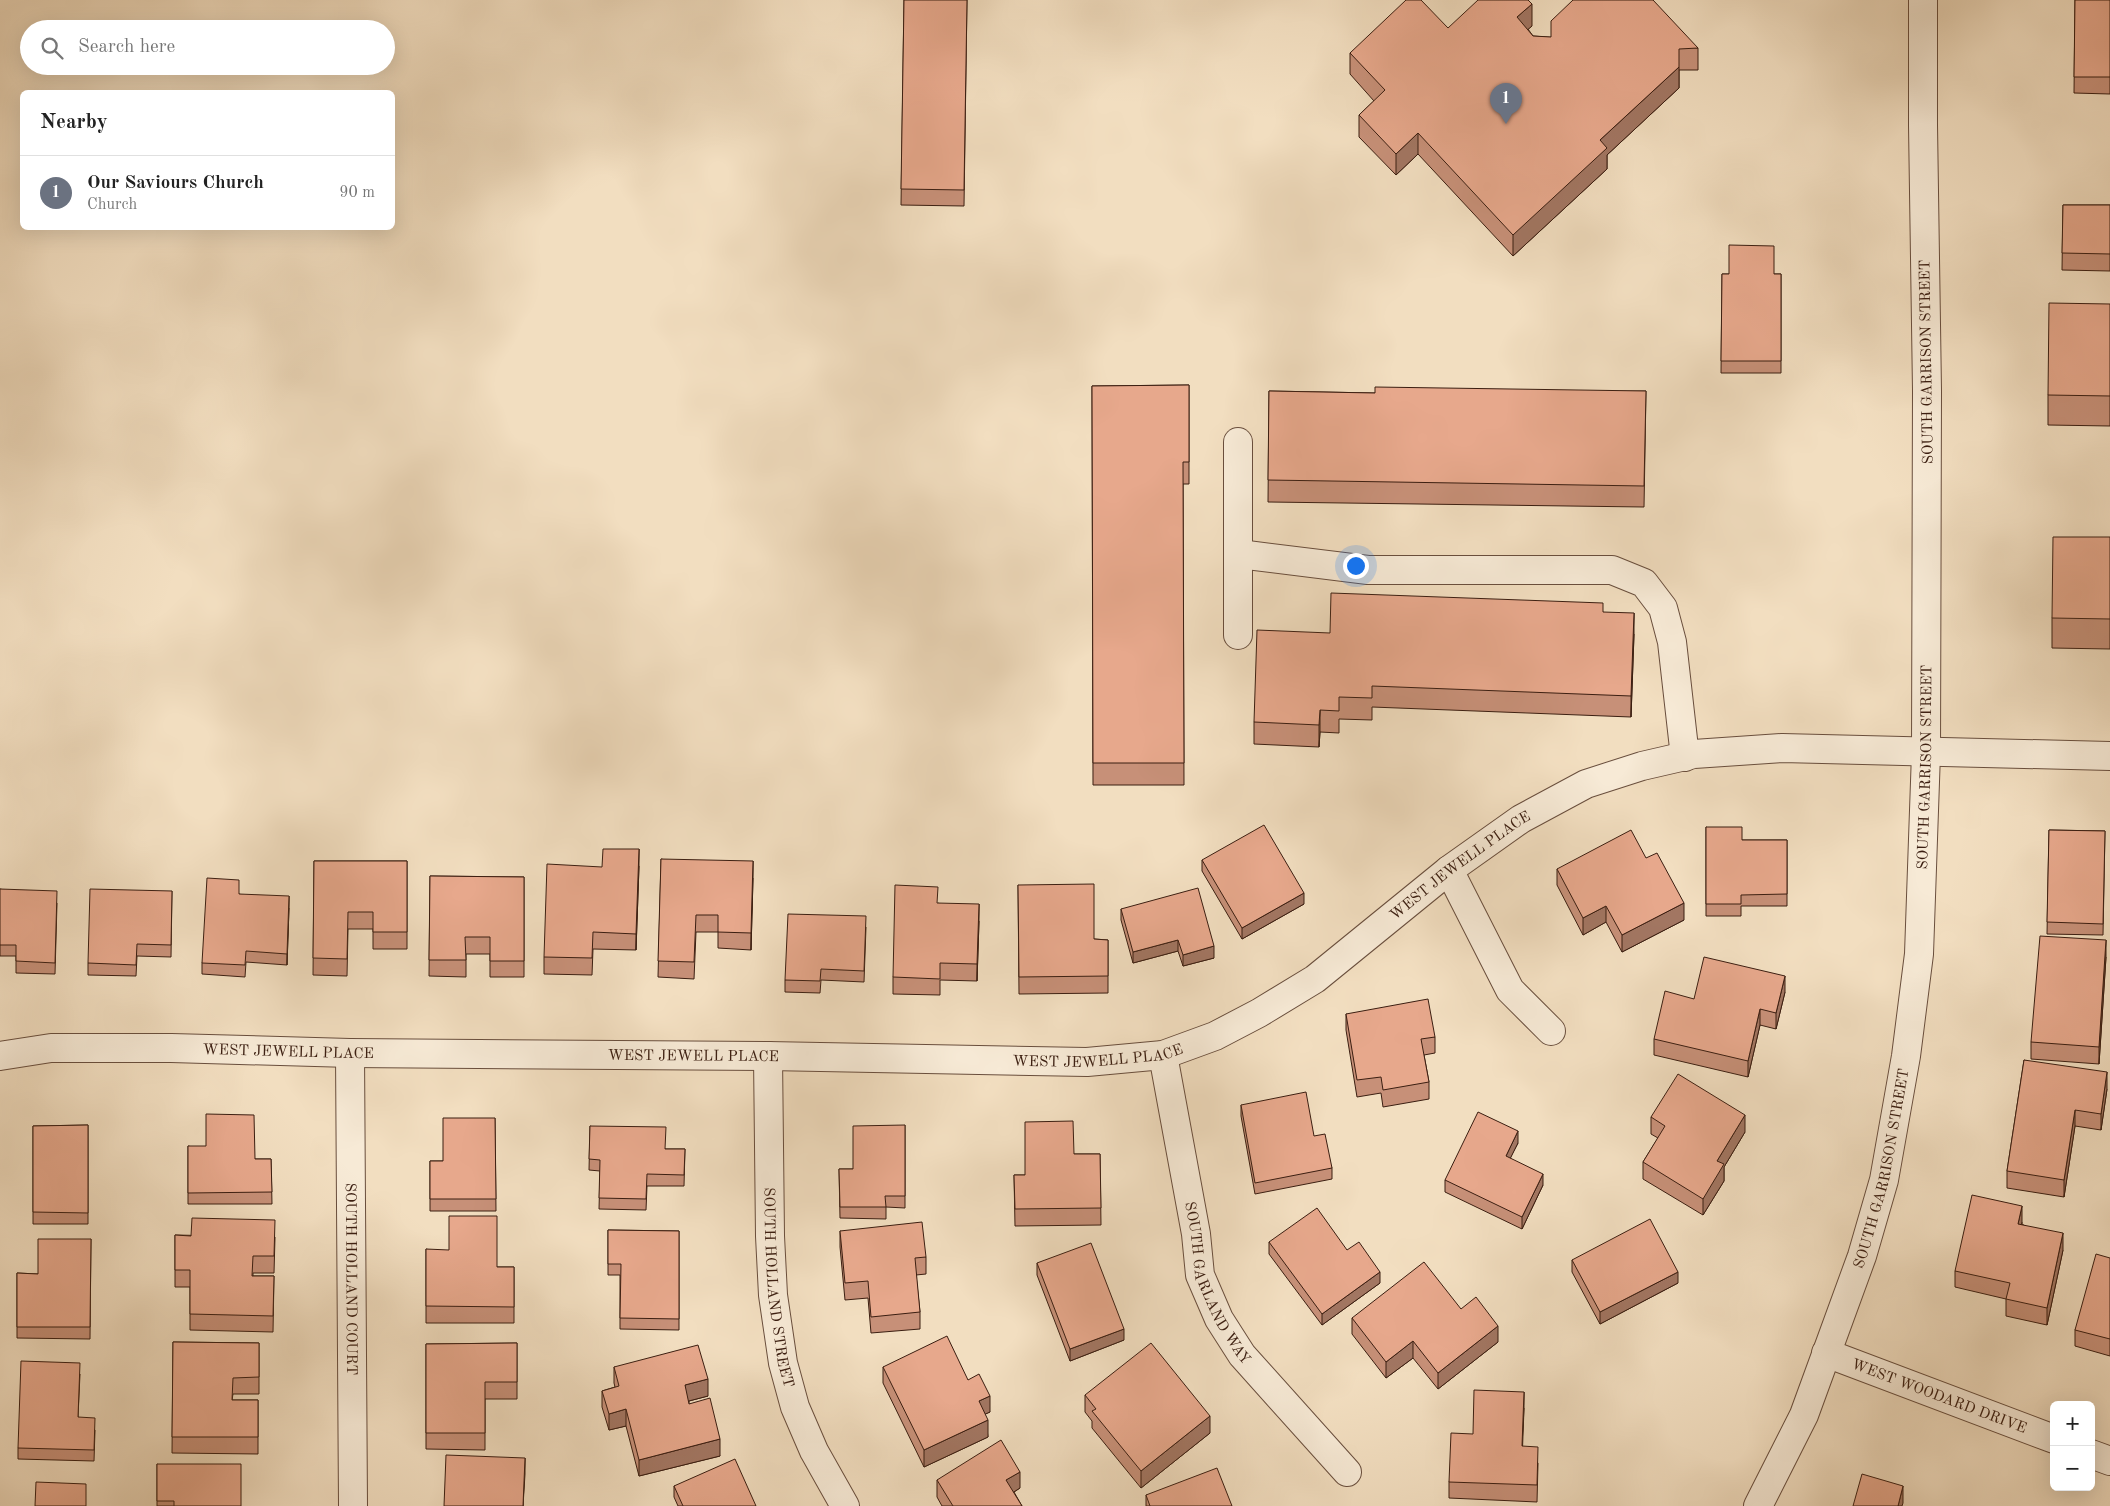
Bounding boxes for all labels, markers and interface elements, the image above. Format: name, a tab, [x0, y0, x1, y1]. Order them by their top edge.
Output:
search box	[20, 20, 395, 75]
icon: search	[38, 34, 66, 62]
text: Search here	[78, 38, 175, 57]
pin: 1	[1490, 83, 1522, 124]
text: Nearby	[40, 112, 108, 133]
text: Our Saviours Church	[87, 174, 264, 193]
text: 1	[51, 185, 61, 201]
text: 90 m	[339, 185, 375, 201]
text: Church	[87, 197, 137, 213]
street label: SOUTH GARRISON STREET	[1918, 260, 1937, 464]
your location	[1343, 553, 1369, 579]
street label: SOUTH GARRISON STREET	[1916, 665, 1935, 870]
street label: WEST JEWELL PLACE	[1388, 809, 1533, 924]
street label: WEST JEWELL PLACE	[1012, 1042, 1185, 1071]
street label: WEST JEWELL PLACE	[202, 1043, 374, 1062]
street label: WEST JEWELL PLACE	[608, 1049, 779, 1065]
street label: SOUTH GARRISON STREET	[1852, 1068, 1913, 1271]
street label: SOUTH HOLLAND COURT	[342, 1183, 358, 1375]
street label: SOUTH HOLLAND STREET	[760, 1187, 795, 1389]
street label: SOUTH GARLAND WAY	[1181, 1201, 1253, 1368]
street label: WEST WOODARD DRIVE	[1849, 1357, 2028, 1437]
map controls	[2050, 1401, 2095, 1491]
button: +	[2050, 1401, 2095, 1446]
button: −	[2050, 1446, 2095, 1491]

